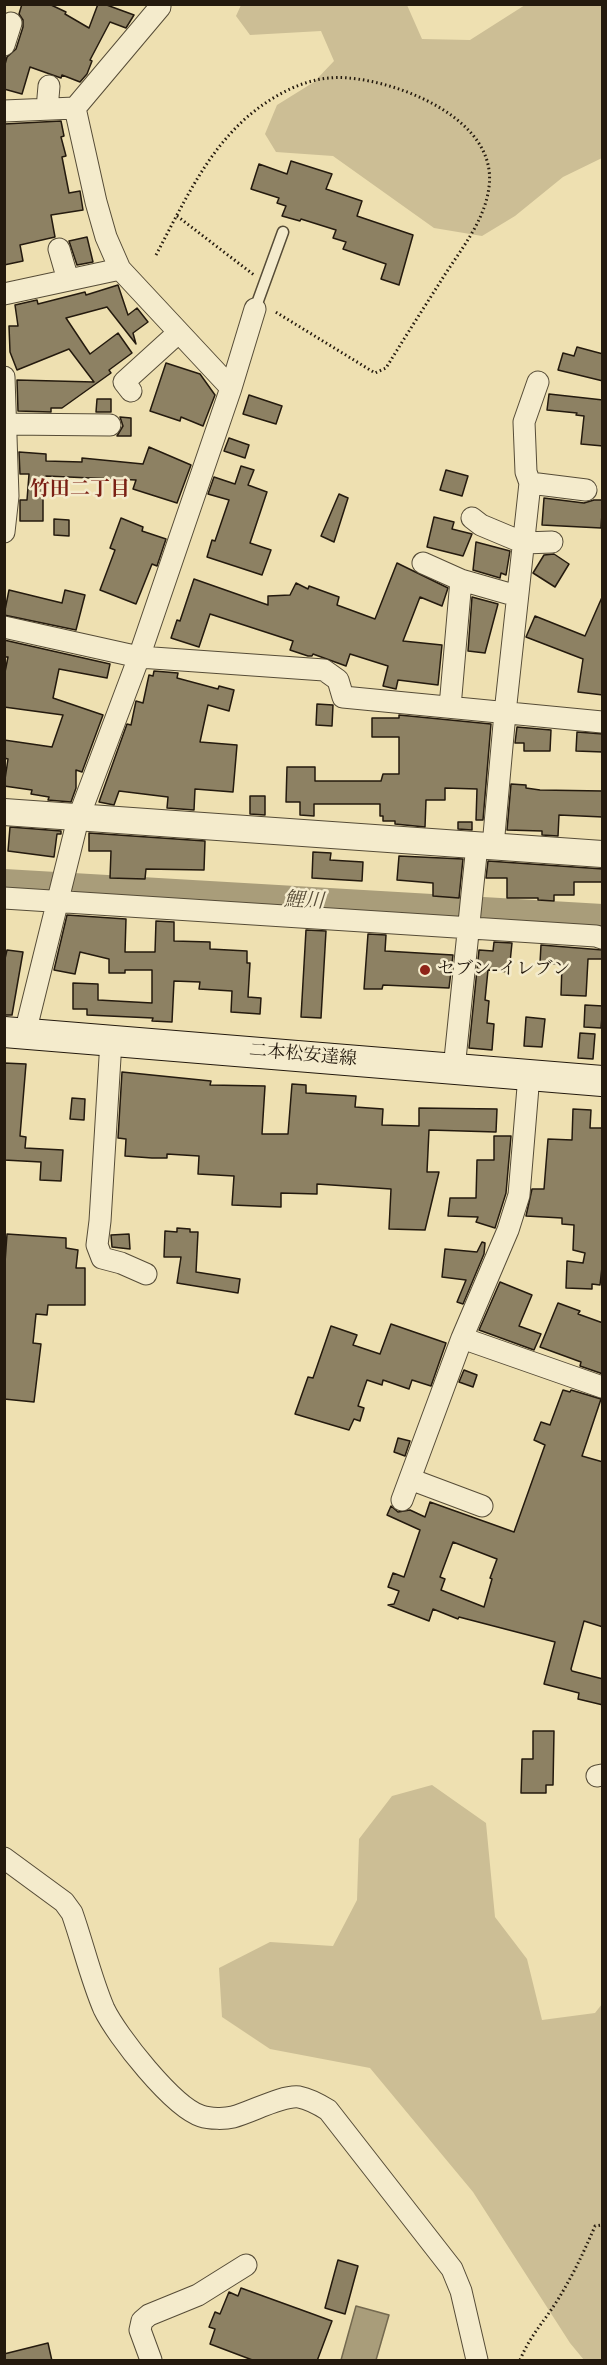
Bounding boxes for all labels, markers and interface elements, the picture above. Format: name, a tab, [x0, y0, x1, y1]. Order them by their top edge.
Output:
district label: 竹田二丁目	[30, 479, 130, 503]
water label: 鯉川	[283, 889, 325, 915]
place label: セブン-イレブン	[437, 959, 571, 981]
marker: セブン-イレブン	[418, 963, 432, 977]
street label: 二本松安達線	[248, 1041, 358, 1071]

